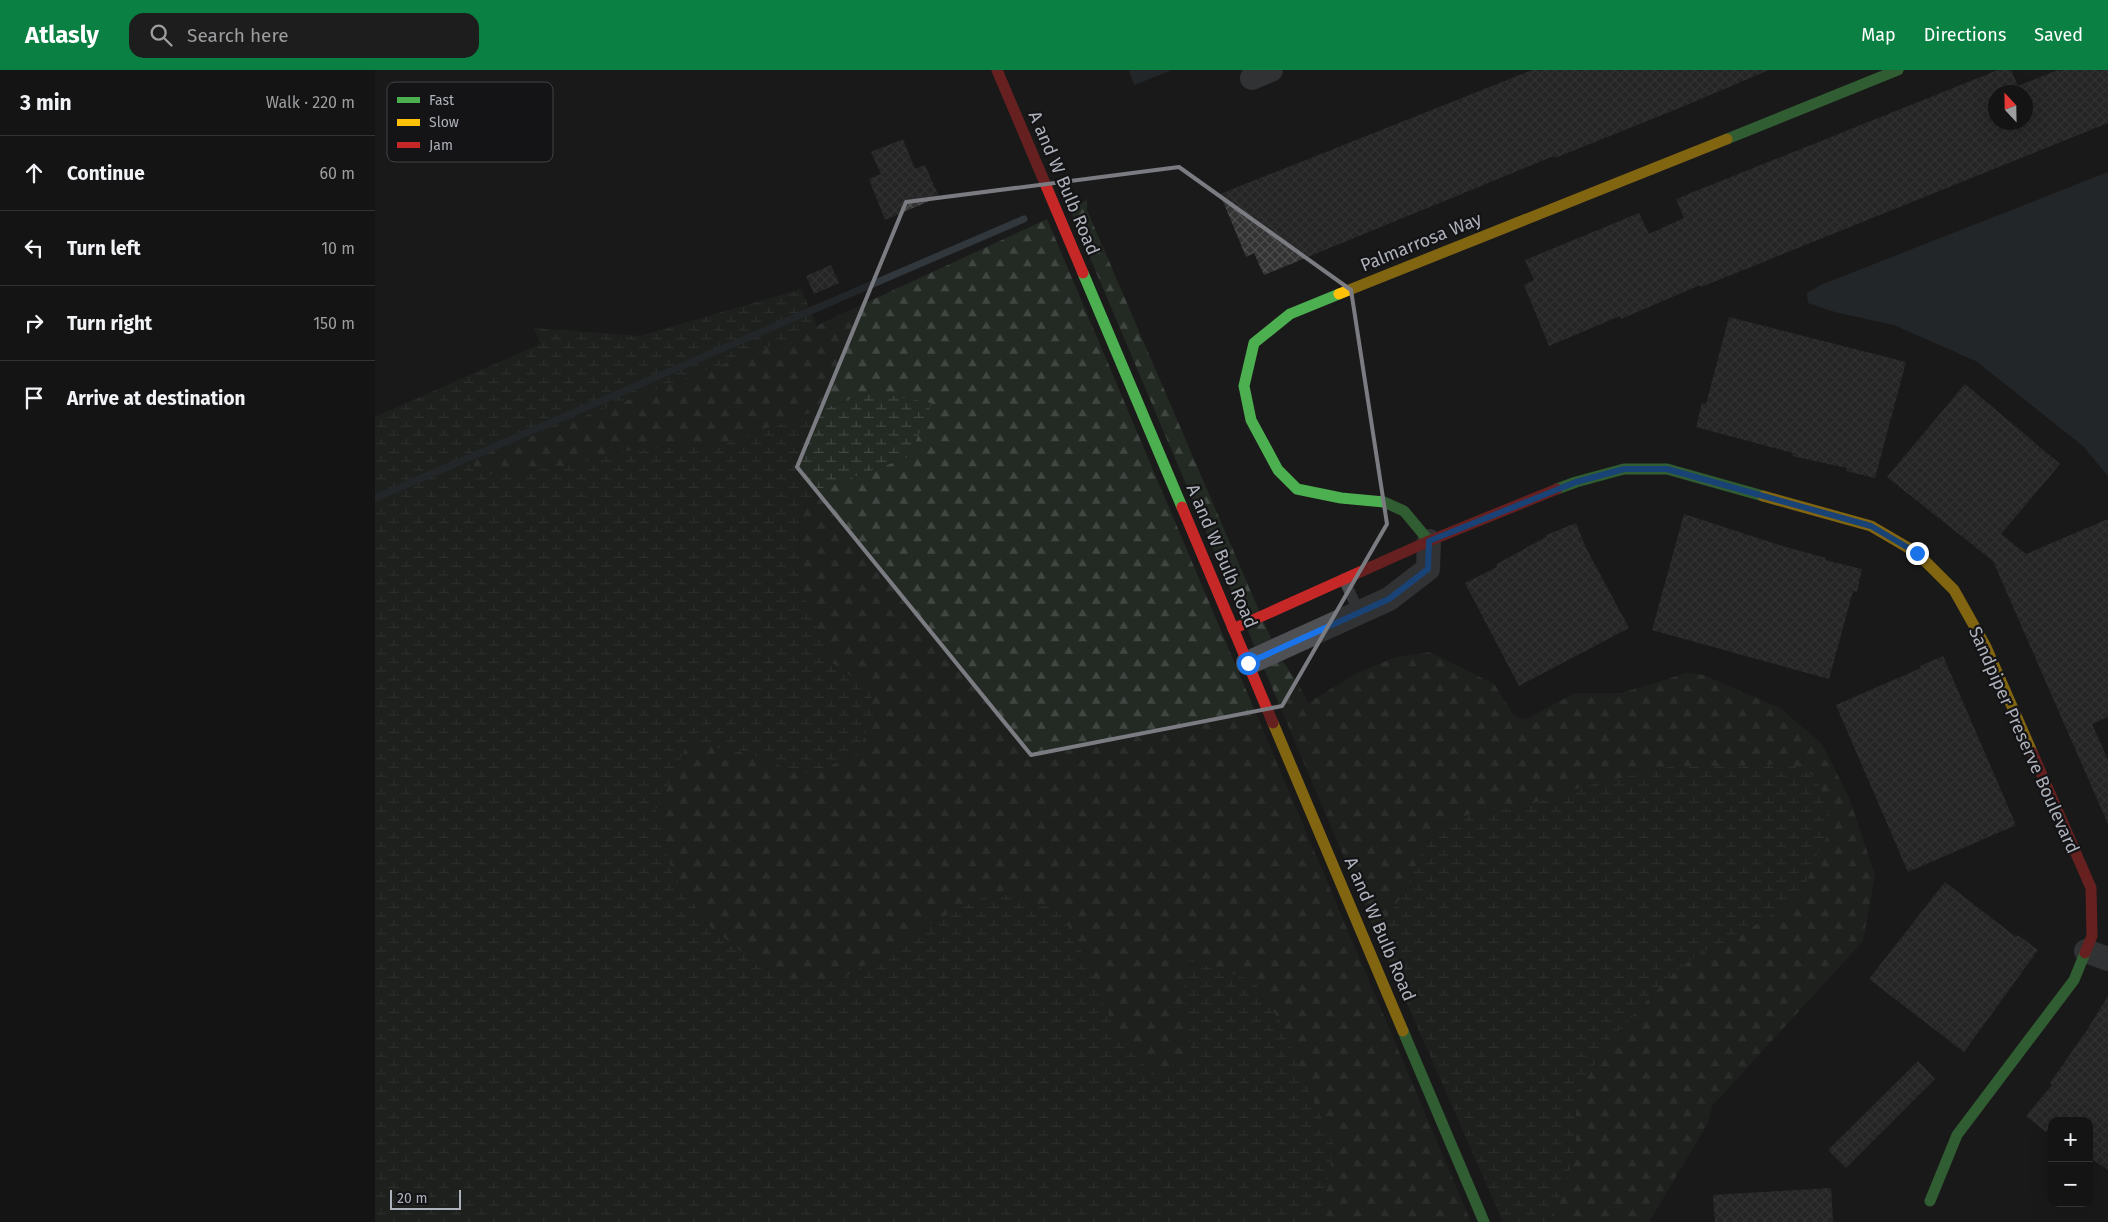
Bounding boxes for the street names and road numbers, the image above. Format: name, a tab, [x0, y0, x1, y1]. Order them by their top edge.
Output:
street label: A and W Bulb Road	[1024, 108, 1104, 258]
street label: Palmarrosa Way	[1357, 208, 1485, 276]
street label: A and W Bulb Road	[1182, 481, 1262, 631]
street label: Sandpiper Preserve Boulevard	[1964, 623, 2084, 857]
street label: A and W Bulb Road	[1340, 854, 1420, 1004]

